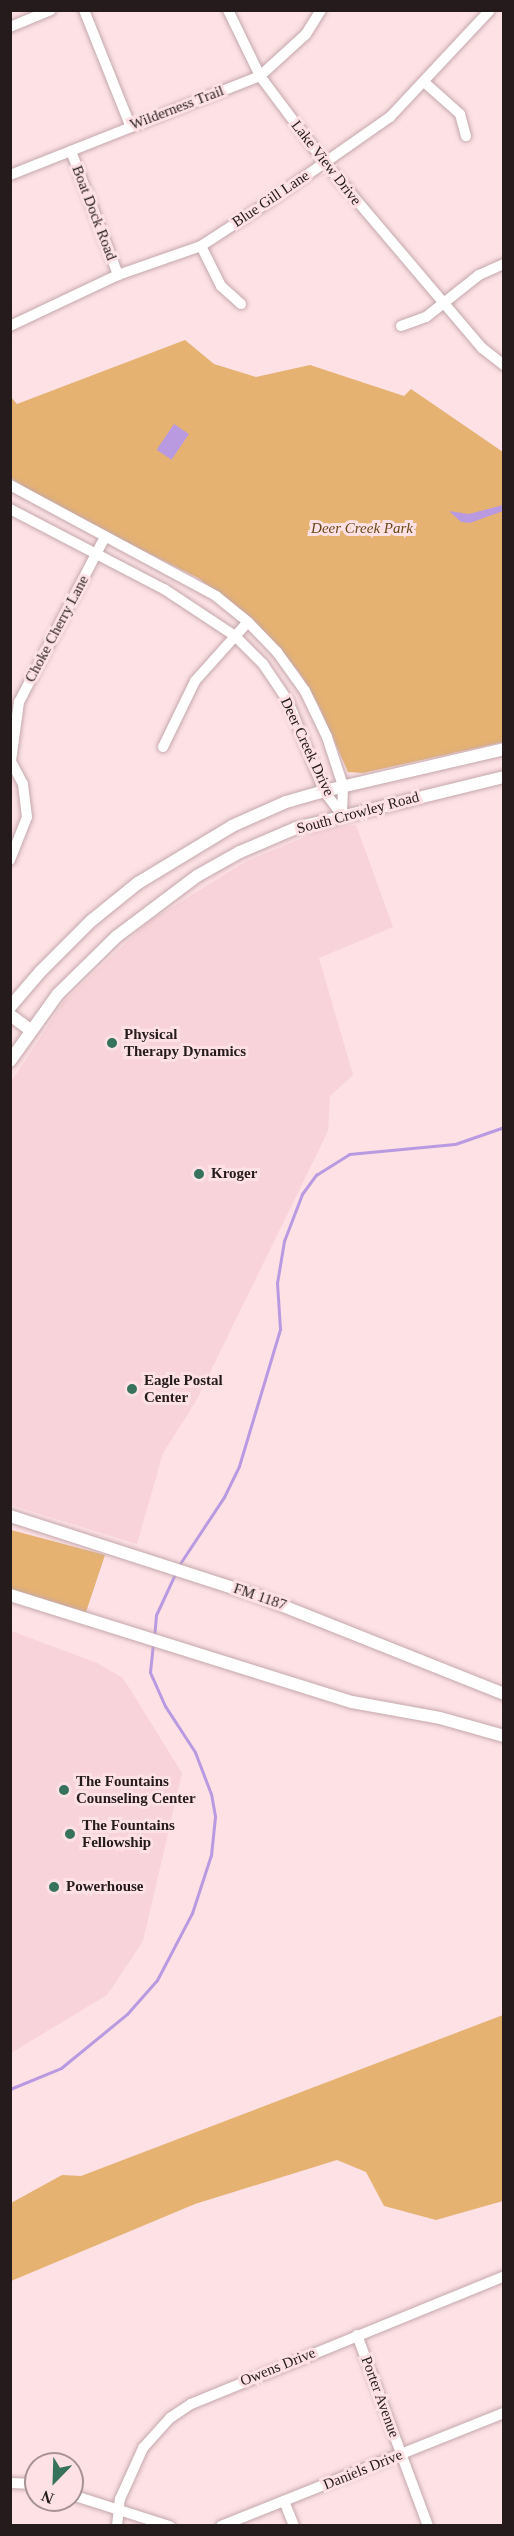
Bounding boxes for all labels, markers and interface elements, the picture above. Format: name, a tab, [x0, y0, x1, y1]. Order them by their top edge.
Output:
street label: Wilderness Trail	[127, 82, 227, 134]
street label: Lake View Drive	[287, 117, 365, 209]
street label: Boat Dock Road	[68, 163, 120, 263]
street label: Blue Gill Lane	[229, 167, 313, 231]
park label: Deer Creek Park	[311, 520, 413, 538]
street label: Choke Cherry Lane	[21, 573, 93, 685]
street label: Deer Creek Drive	[276, 695, 338, 799]
street label: South Crowley Road	[295, 788, 421, 838]
place label: Physical Therapy Dynamics	[124, 1025, 246, 1060]
marker: Physical Therapy Dynamics	[105, 1036, 119, 1050]
place label: Kroger	[211, 1165, 257, 1183]
marker: Kroger	[192, 1167, 206, 1181]
place label: Eagle Postal Center	[144, 1371, 223, 1406]
marker: Eagle Postal Center	[125, 1382, 139, 1396]
street label: FM 1187	[231, 1580, 289, 1614]
place label: The Fountains Counseling Center	[76, 1772, 196, 1807]
marker: The Fountains Counseling Center	[57, 1783, 71, 1797]
place label: The Fountains Fellowship	[82, 1816, 175, 1851]
marker: The Fountains Fellowship	[63, 1827, 77, 1841]
place label: Powerhouse	[66, 1878, 143, 1896]
marker: Powerhouse	[47, 1880, 61, 1894]
street label: Owens Drive	[238, 2344, 318, 2390]
street label: Porter Avenue	[357, 2354, 403, 2440]
street label: Daniels Drive	[321, 2446, 405, 2494]
north arrow	[24, 2452, 84, 2512]
text: N	[39, 2487, 56, 2507]

